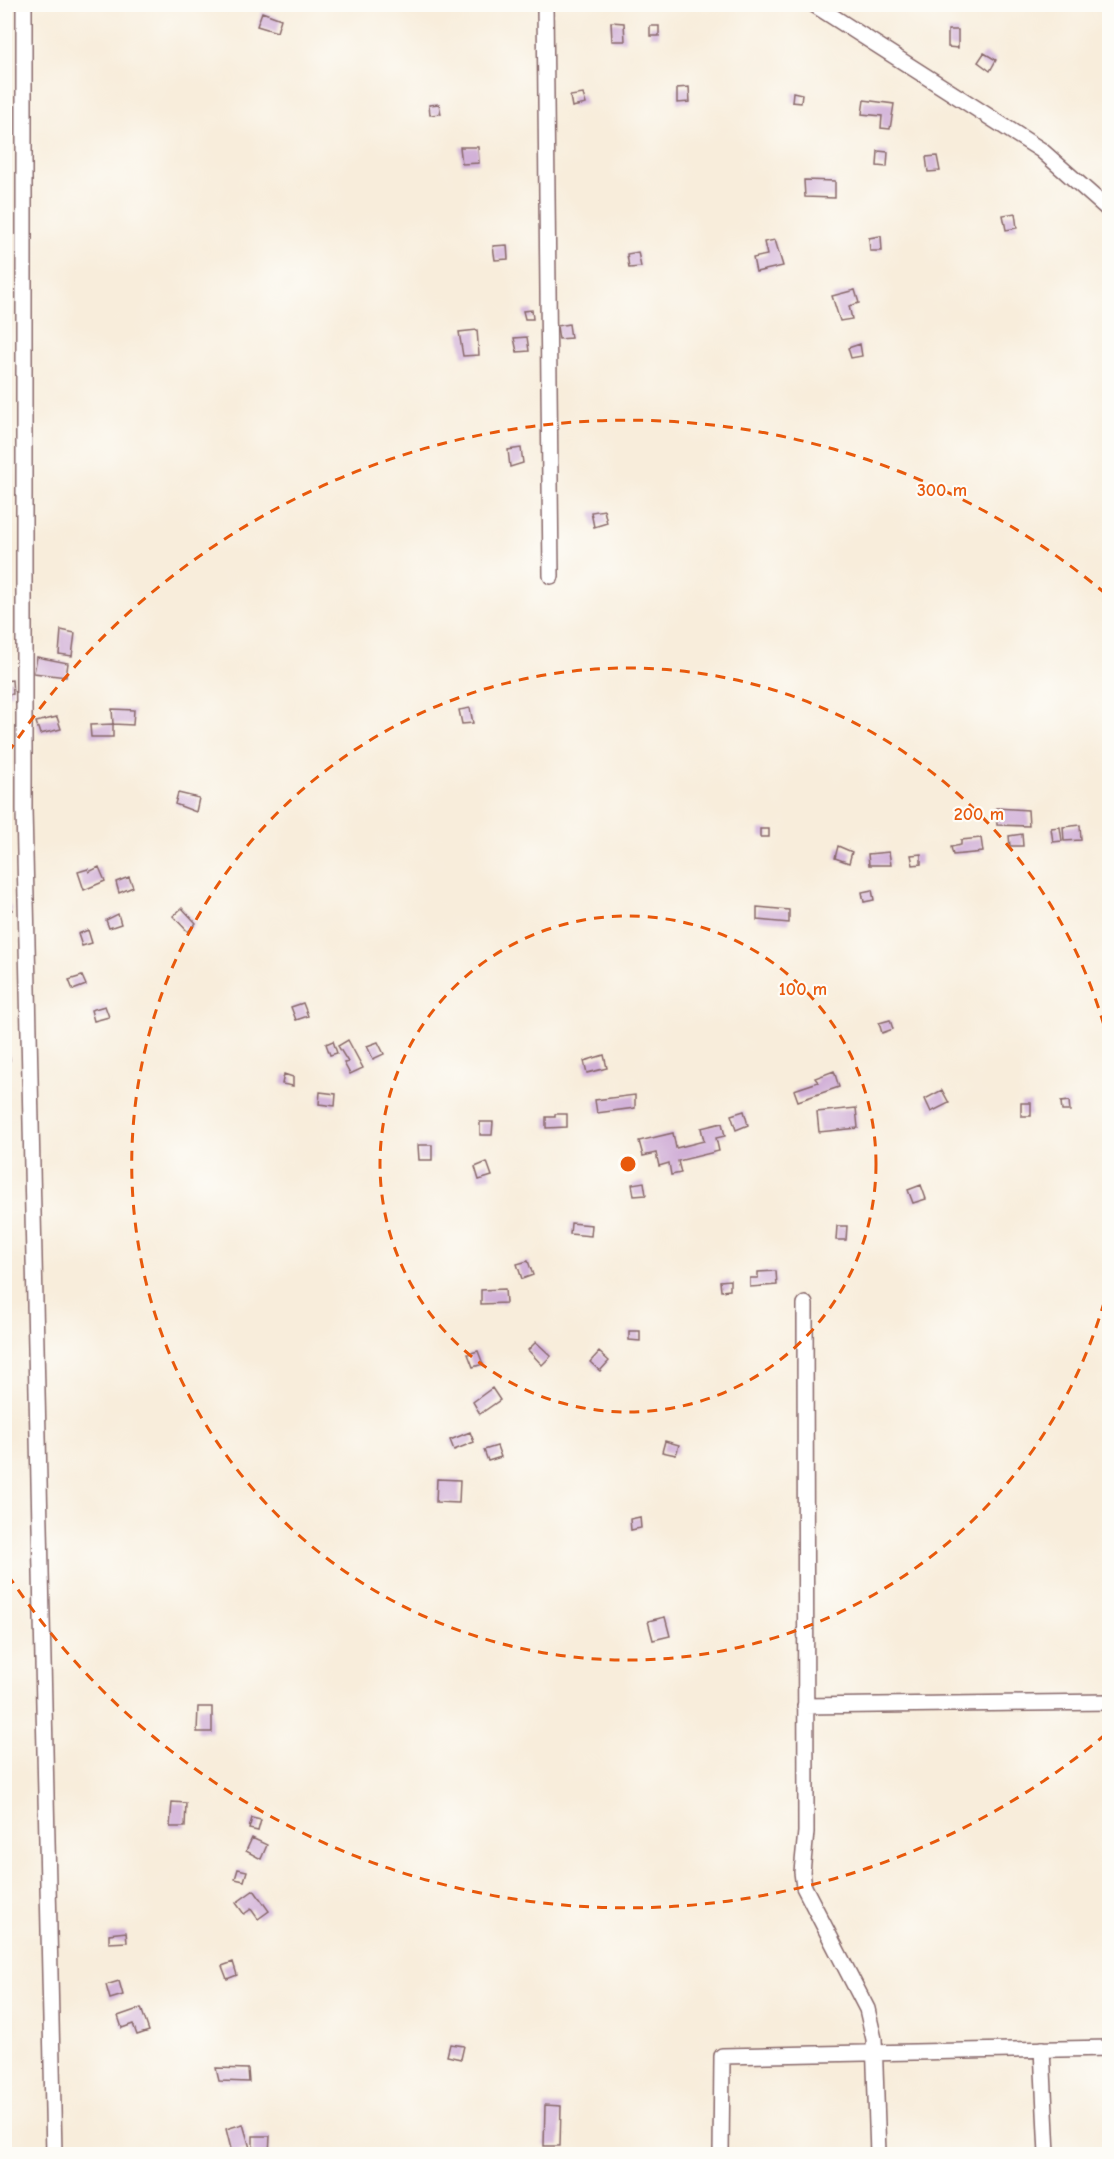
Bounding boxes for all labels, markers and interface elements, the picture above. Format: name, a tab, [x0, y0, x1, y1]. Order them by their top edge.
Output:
text: 300 m	[917, 480, 967, 501]
text: 200 m	[954, 804, 1004, 825]
text: 100 m	[779, 979, 827, 1000]
centre of rings	[618, 1154, 638, 1174]

